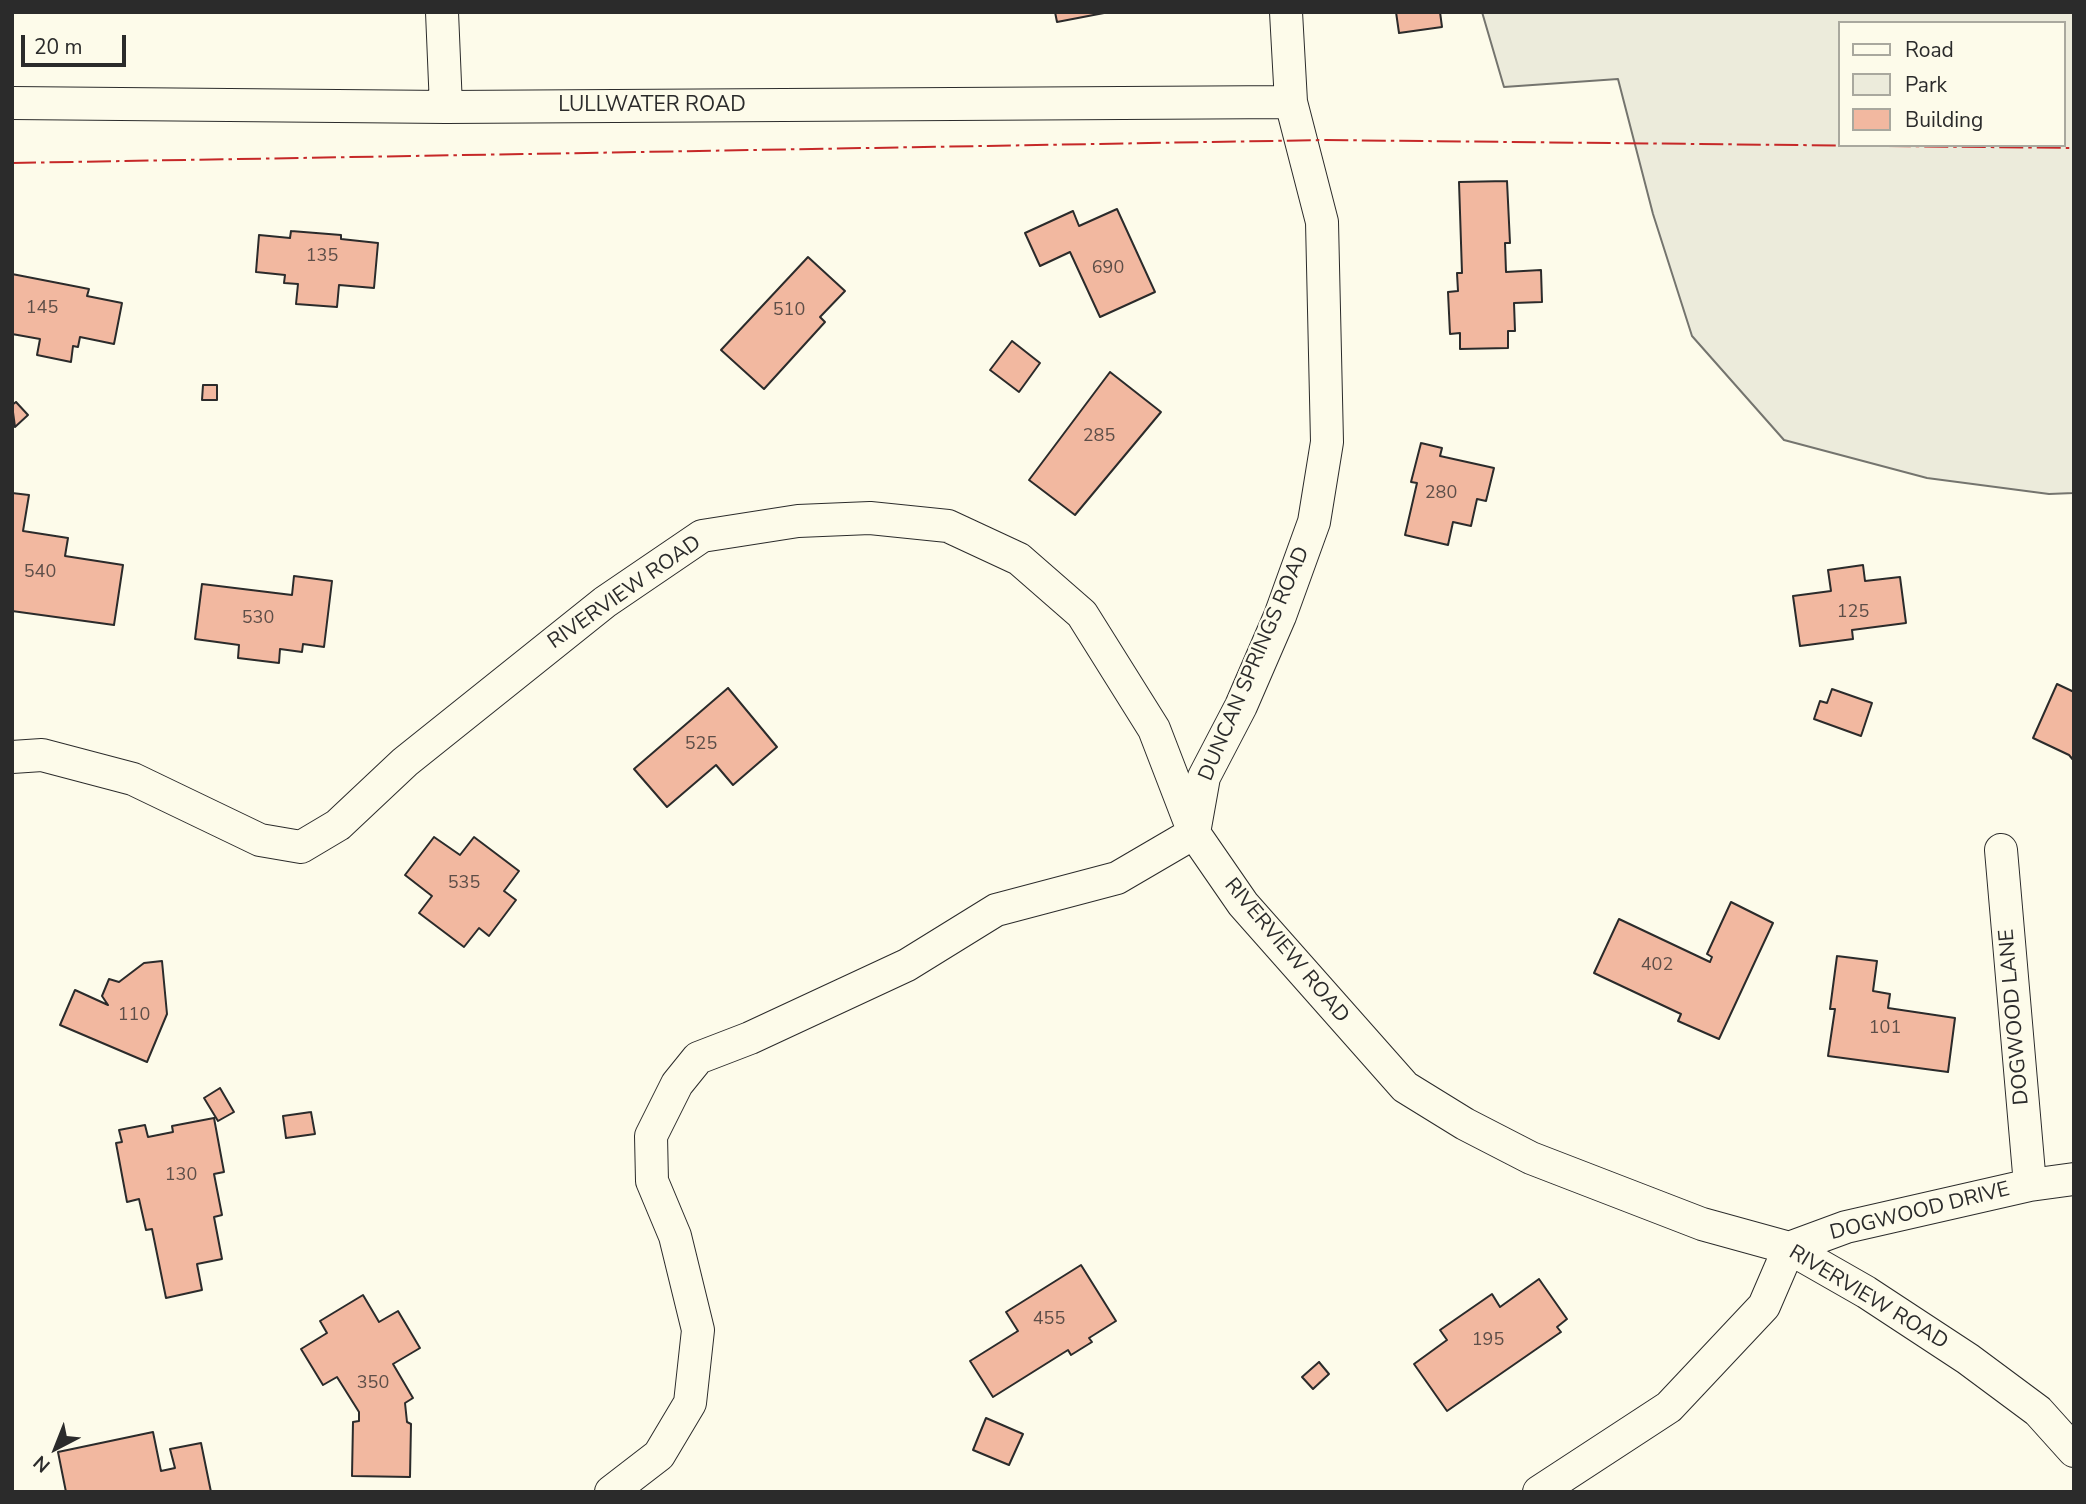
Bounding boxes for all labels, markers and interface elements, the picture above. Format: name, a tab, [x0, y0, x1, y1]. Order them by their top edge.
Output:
scale bar	[24, 21, 130, 65]
legend	[1838, 21, 2065, 147]
text: 20 m	[34, 33, 83, 61]
text: Road	[1905, 36, 1954, 64]
text: Park	[1905, 71, 1947, 99]
street label: LULLWATER ROAD	[558, 93, 746, 119]
text: Building	[1905, 106, 1983, 134]
house number: 135	[306, 246, 338, 268]
house number: 690	[1092, 258, 1124, 280]
house number: 145	[26, 298, 58, 320]
house number: 510	[773, 300, 805, 322]
house number: 285	[1083, 426, 1115, 448]
house number: 280	[1425, 483, 1457, 505]
street label: RIVERVIEW ROAD	[544, 531, 706, 655]
street label: DUNCAN SPRINGS ROAD	[1194, 543, 1316, 785]
house number: 540	[24, 562, 56, 584]
house number: 125	[1837, 602, 1869, 624]
house number: 530	[242, 608, 274, 630]
house number: 525	[685, 734, 717, 756]
house number: 535	[448, 873, 480, 895]
street label: RIVERVIEW ROAD	[1218, 874, 1354, 1028]
street label: DOGWOOD LANE	[1995, 928, 2035, 1106]
house number: 402	[1641, 955, 1673, 977]
house number: 110	[118, 1005, 150, 1027]
house number: 101	[1869, 1018, 1901, 1040]
house number: 130	[165, 1165, 197, 1187]
street label: DOGWOOD DRIVE	[1827, 1177, 2013, 1247]
street label: RIVERVIEW ROAD	[1784, 1241, 1952, 1355]
house number: 455	[1033, 1309, 1065, 1331]
house number: 195	[1472, 1330, 1504, 1352]
house number: 350	[357, 1373, 389, 1395]
north arrow	[21, 1413, 91, 1483]
text: N	[28, 1449, 56, 1478]

